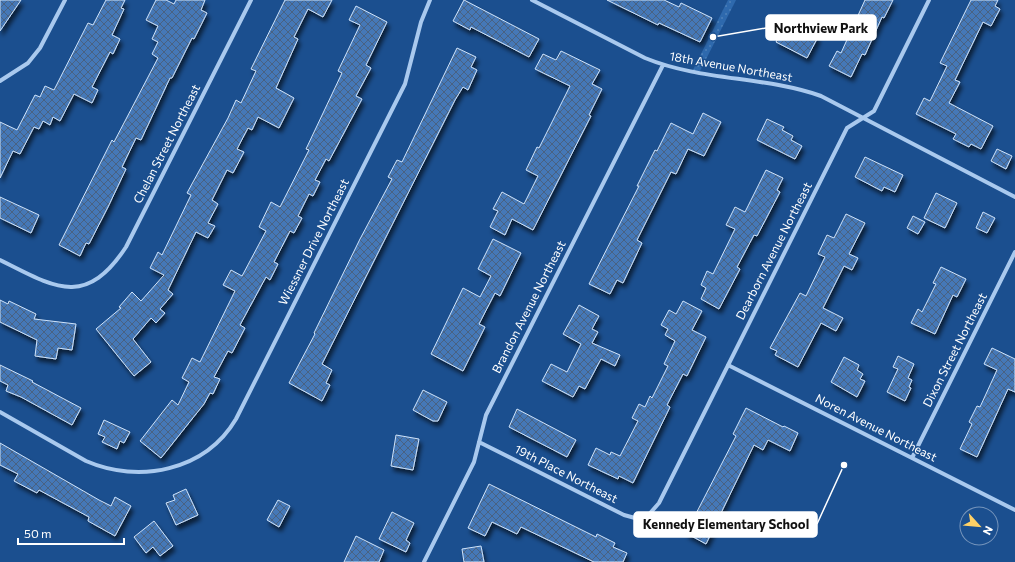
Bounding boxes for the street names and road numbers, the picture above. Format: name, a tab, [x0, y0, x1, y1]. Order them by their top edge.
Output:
street label: 18th Avenue Northeast	[669, 48, 794, 84]
street label: Chelan Street Northeast	[130, 82, 202, 205]
street label: Wiessner Drive Northeast	[275, 176, 351, 307]
street label: Dearborn Avenue Northeast	[732, 179, 814, 322]
street label: Brandon Avenue Northeast	[489, 238, 568, 375]
street label: Dixon Street Northeast	[919, 290, 989, 409]
street label: Noren Avenue Northeast	[813, 390, 940, 464]
street label: 19th Place Northeast	[513, 441, 620, 505]

